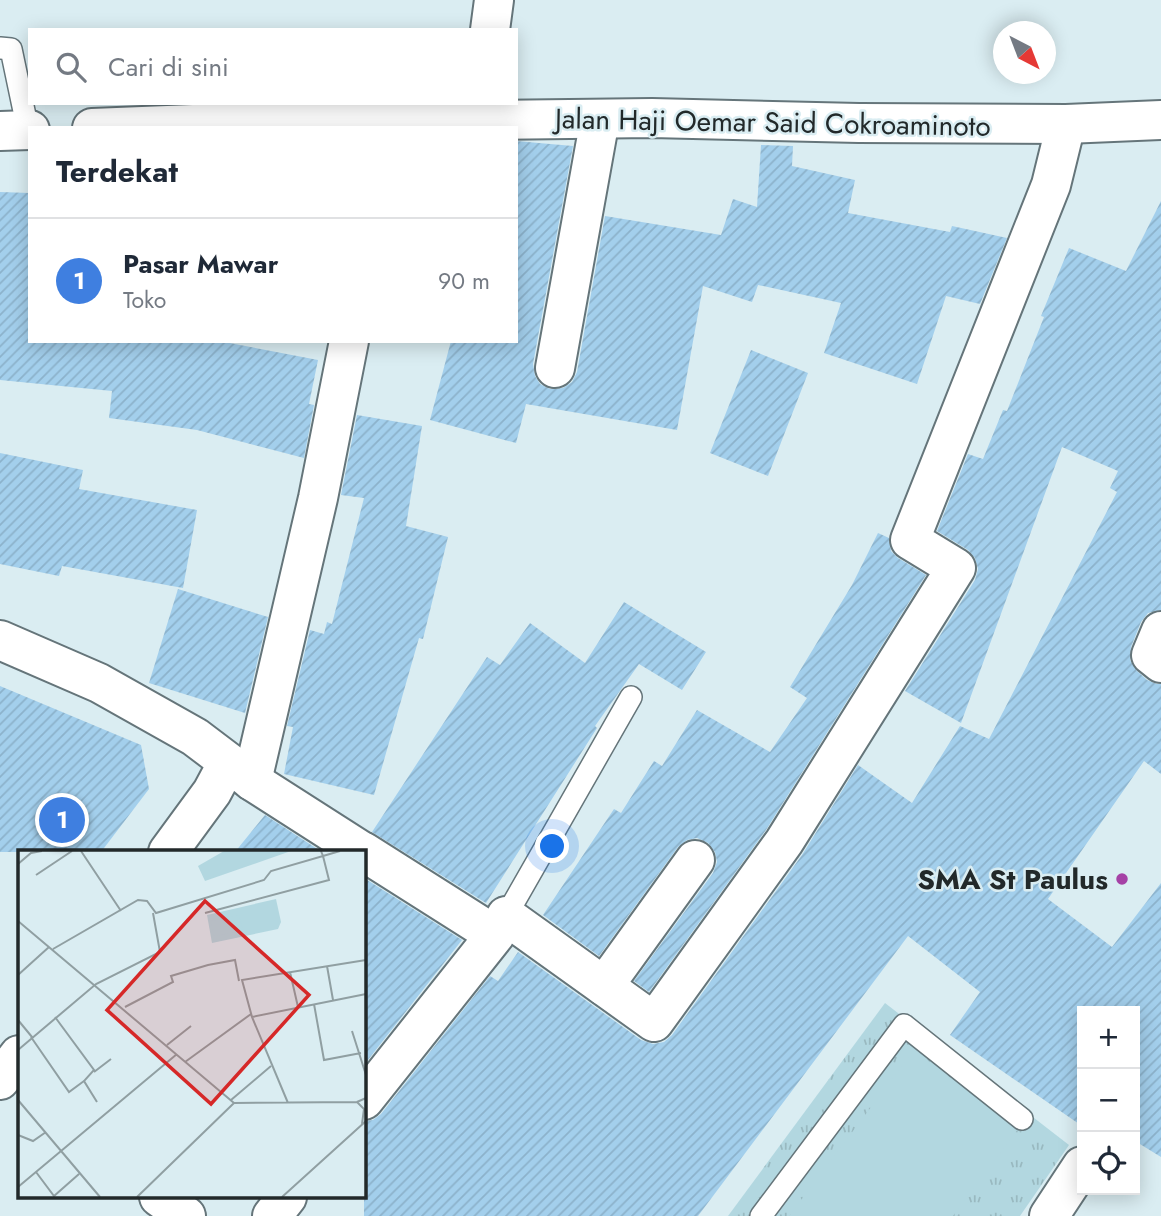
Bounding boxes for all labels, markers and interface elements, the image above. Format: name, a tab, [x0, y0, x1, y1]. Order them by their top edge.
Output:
north arrow	[993, 21, 1056, 84]
search box	[28, 28, 518, 105]
icon: search	[52, 48, 90, 86]
text: Cari di sini	[108, 48, 229, 86]
street label: Jalan Haji Oemar Said Cokroaminoto	[551, 98, 991, 147]
text: Terdekat	[56, 150, 178, 193]
text: Pasar Mawar	[123, 245, 278, 283]
text: 1	[73, 264, 85, 298]
text: 90 m	[438, 264, 490, 298]
text: Toko	[123, 283, 166, 317]
pin: 1	[39, 794, 85, 846]
your location	[535, 829, 569, 863]
inset map	[18, 850, 366, 1198]
place label: SMA St Paulus	[918, 859, 1108, 900]
marker: SMA St Paulus	[1114, 871, 1130, 887]
map controls	[1077, 1006, 1140, 1195]
button: +	[1077, 1006, 1140, 1069]
button: −	[1077, 1069, 1140, 1132]
button: locate	[1077, 1132, 1140, 1195]

